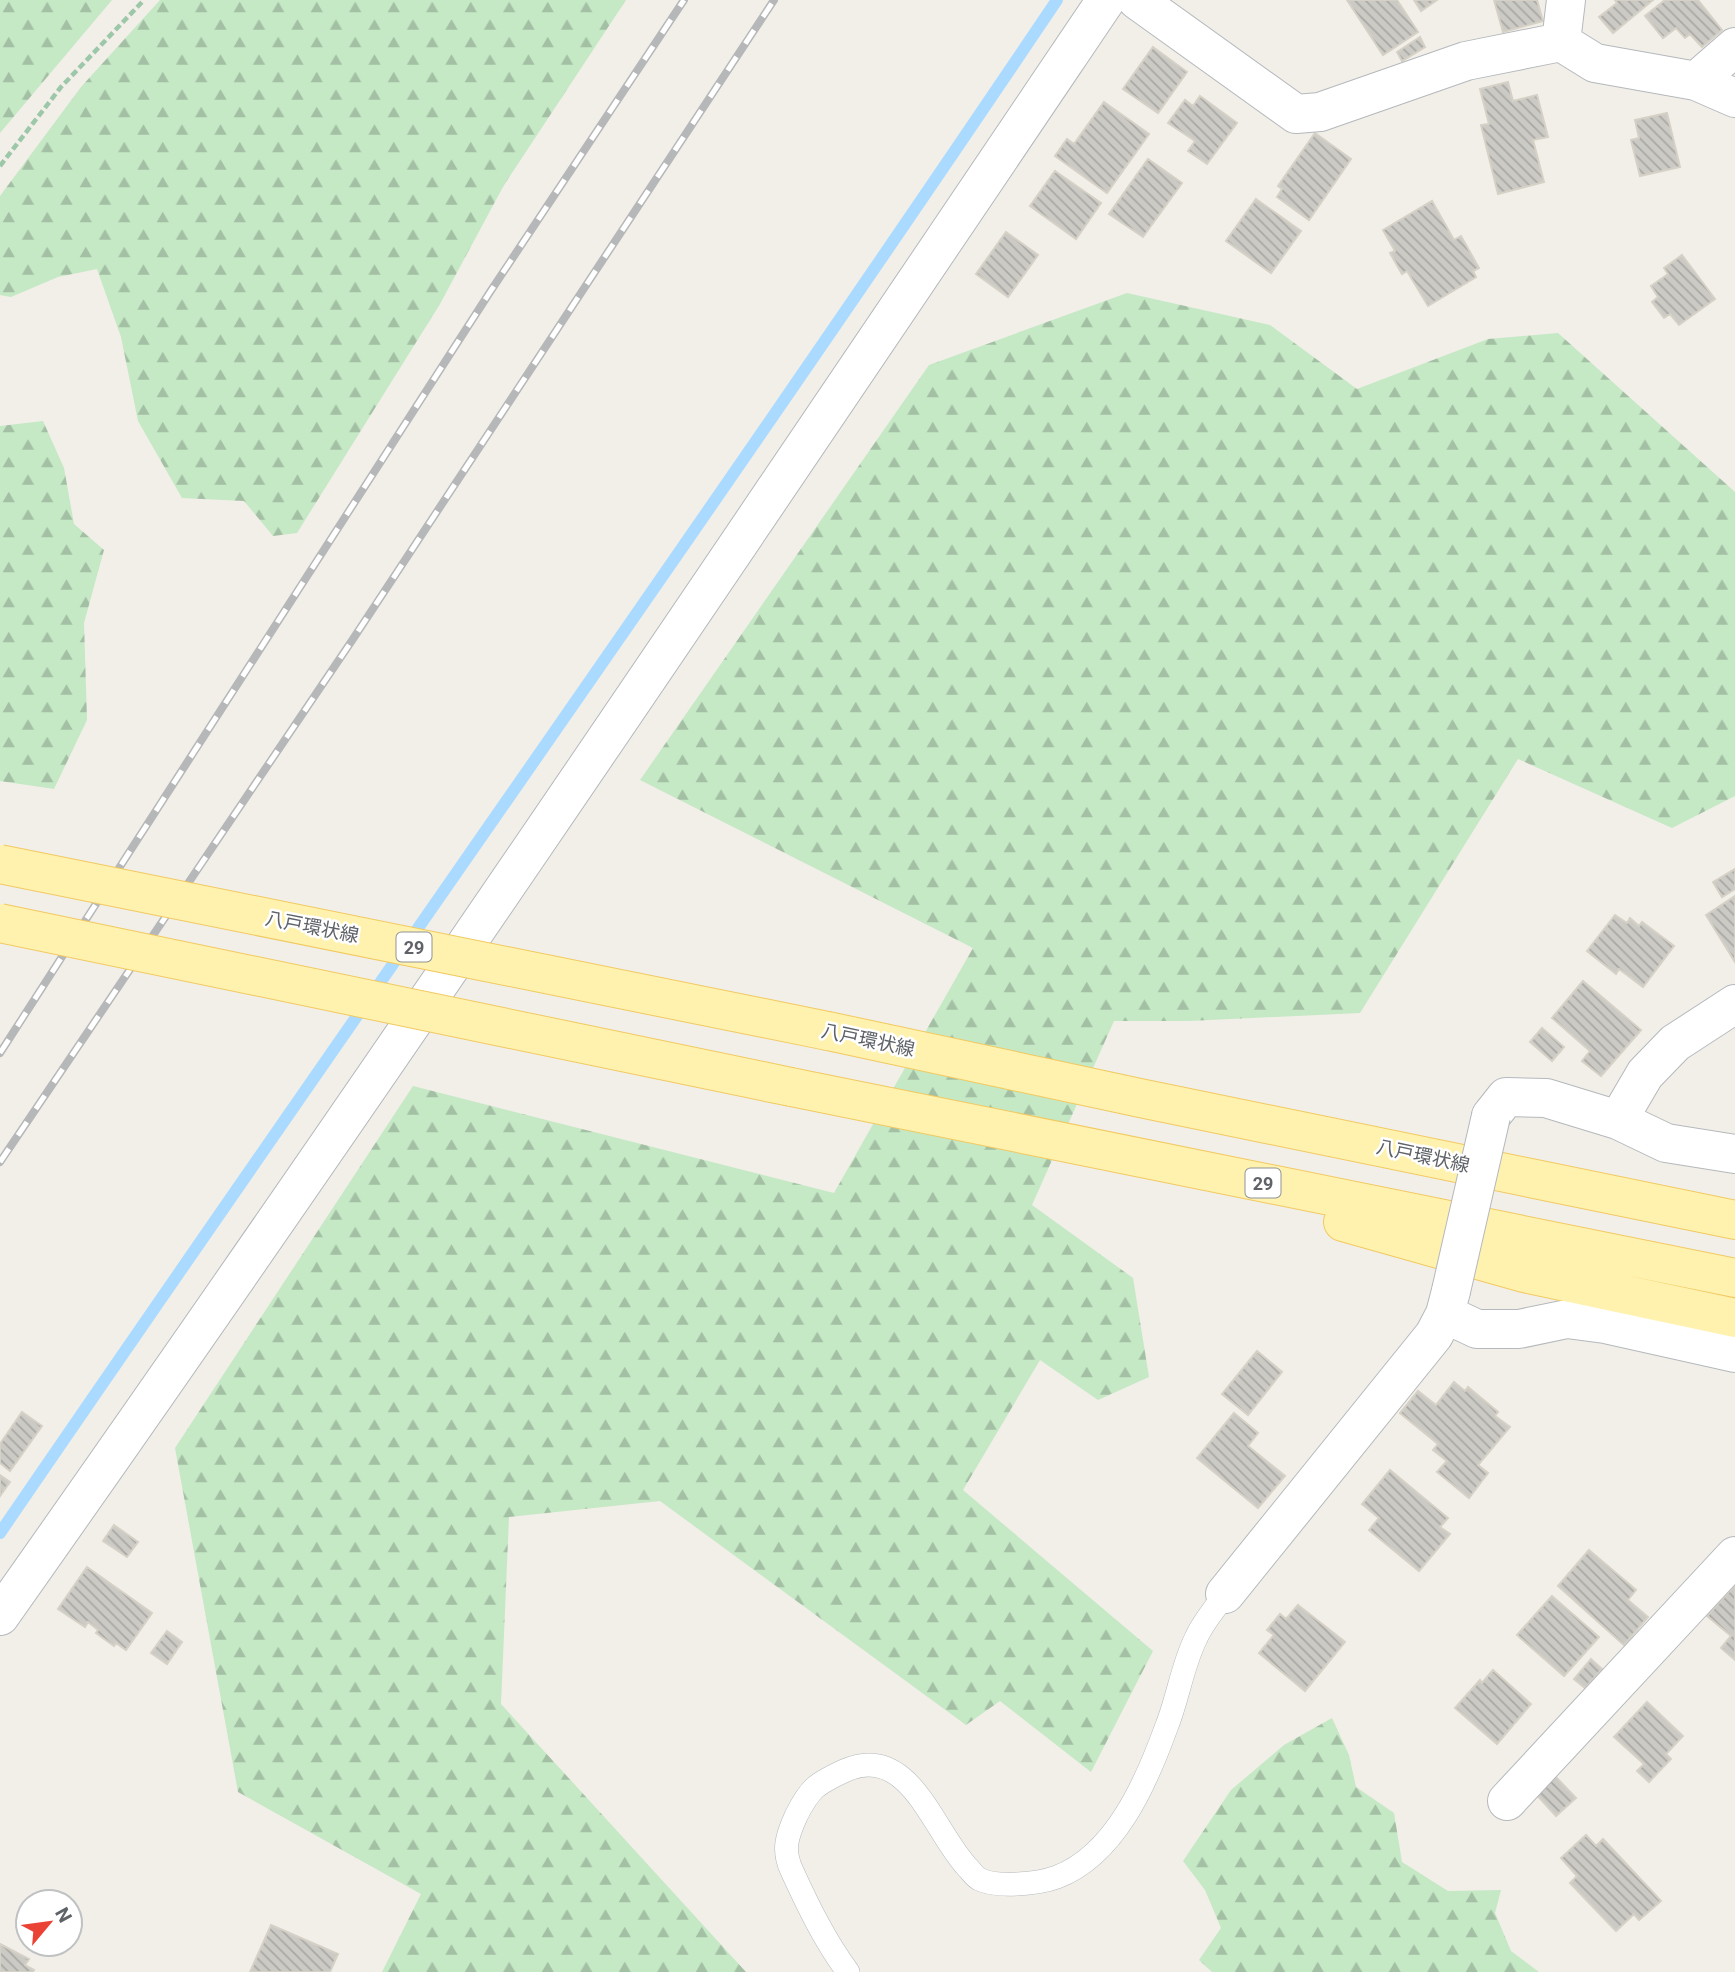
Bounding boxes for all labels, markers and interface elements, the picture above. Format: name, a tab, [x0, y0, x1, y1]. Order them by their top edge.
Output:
street label: 八戸環状線	[263, 907, 361, 947]
road number: 29	[396, 932, 432, 962]
street label: 八戸環状線	[819, 1019, 917, 1061]
street label: 八戸環状線	[1374, 1135, 1472, 1177]
road number: 29	[1246, 1168, 1280, 1198]
north arrow	[14, 1888, 84, 1958]
text: N	[50, 1904, 77, 1926]

